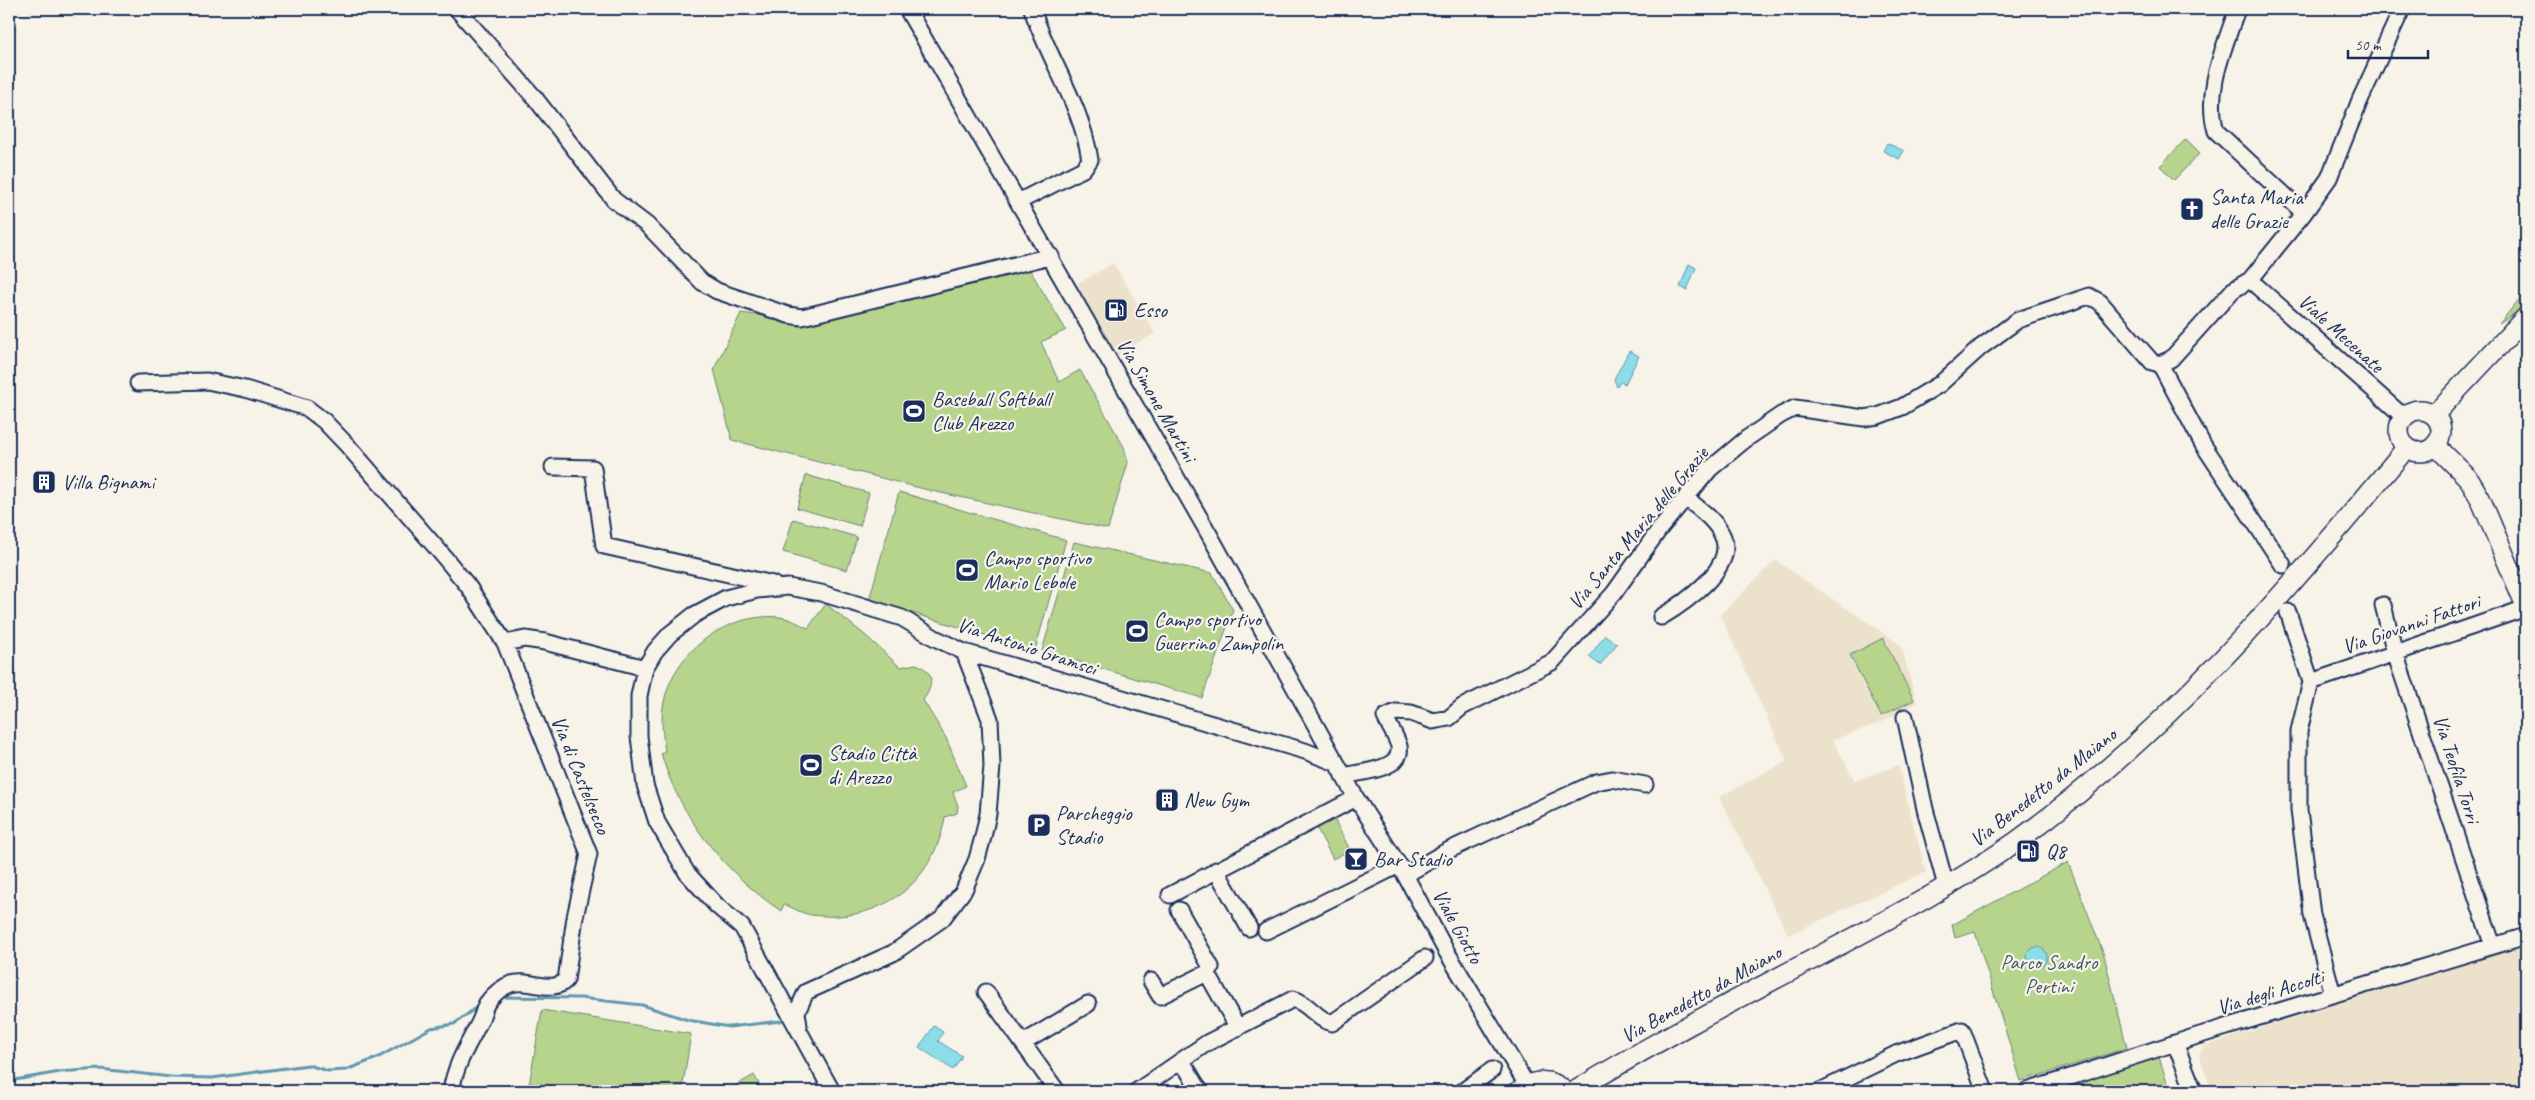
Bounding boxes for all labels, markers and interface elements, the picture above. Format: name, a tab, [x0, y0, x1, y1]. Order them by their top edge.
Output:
scale bar	[2348, 28, 2428, 60]
text: 50 m	[2355, 36, 2382, 55]
place label: Santa Maria delle Grazie	[2210, 184, 2304, 234]
church icon: Santa Maria delle Grazie	[2179, 196, 2205, 222]
street label: Viale Mecenate	[2293, 288, 2391, 380]
fuel station icon: Esso	[1103, 297, 1129, 323]
place label: Esso	[1134, 297, 1168, 323]
street label: Via Simone Martini	[1111, 334, 1204, 469]
place label: Baseball Softball Club Arezzo	[932, 386, 1054, 436]
sports icon: Baseball Softball Club Arezzo	[901, 398, 927, 424]
street label: Via Santa Maria delle Grazie	[1562, 440, 1715, 615]
building icon: Villa Bignami	[31, 469, 57, 495]
place label: Villa Bignami	[62, 469, 157, 495]
place label: Campo sportivo Mario Lebole	[984, 545, 1093, 595]
sports icon: Campo sportivo Mario Lebole	[954, 557, 980, 583]
street label: Via Giovanni Fattori	[2339, 587, 2486, 660]
place label: Campo sportivo Guerrino Zampolin	[1154, 606, 1284, 656]
street label: Via Antonio Gramsci	[954, 611, 1103, 682]
sports icon: Campo sportivo Guerrino Zampolin	[1124, 618, 1150, 644]
street label: Via di Castelsecco	[545, 712, 617, 839]
street label: Via Teofila Torri	[2427, 712, 2488, 829]
street label: Via Benedetto da Maiano	[1964, 720, 2124, 852]
place label: Stadio Città di Arezzo	[828, 740, 918, 790]
sports icon: Stadio Città di Arezzo	[798, 752, 824, 778]
building icon: New Gym	[1154, 787, 1180, 813]
place label: New Gym	[1184, 787, 1250, 813]
place label: Parcheggio Stadio	[1056, 800, 1133, 850]
parking icon: Parcheggio Stadio	[1026, 812, 1052, 838]
fuel station icon: Q8	[2015, 838, 2041, 864]
place label: Q8	[2046, 838, 2069, 864]
bar icon: Bar Stadio	[1343, 846, 1369, 872]
place label: Bar Stadio	[1374, 846, 1453, 872]
street label: Viale Giotto	[1427, 884, 1490, 969]
street label: Via Benedetto da Maiano	[1616, 938, 1788, 1049]
park label: Parco Sandro Pertini	[2001, 949, 2099, 999]
street label: Via degli Accolti	[2214, 963, 2329, 1021]

